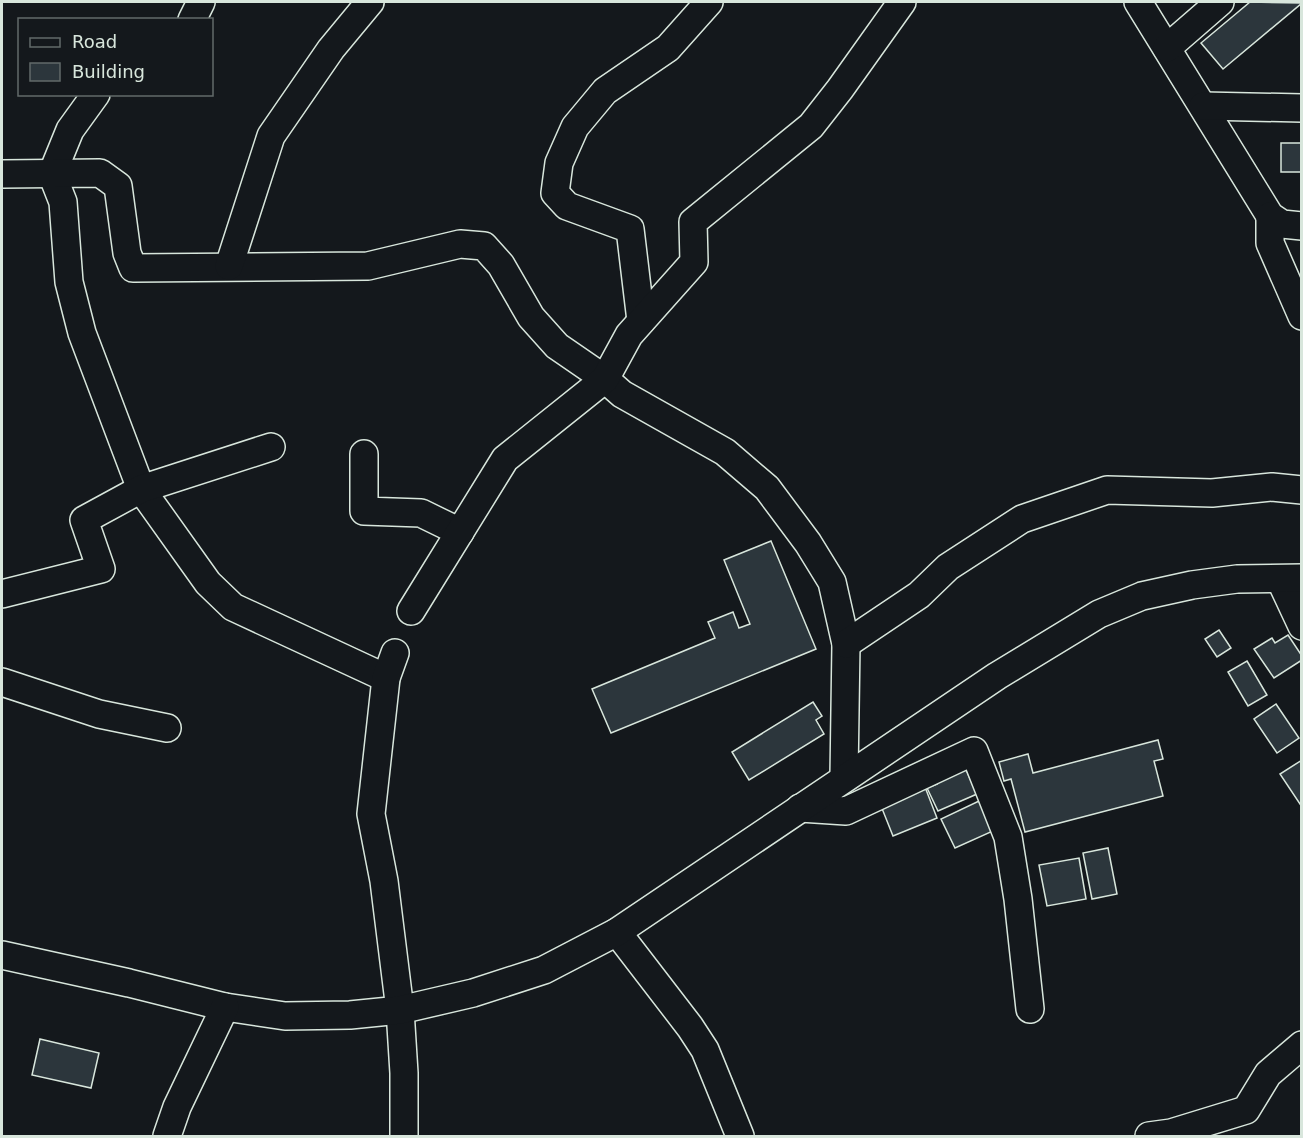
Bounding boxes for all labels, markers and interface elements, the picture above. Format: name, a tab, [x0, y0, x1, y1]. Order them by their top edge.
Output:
legend	[18, 18, 213, 96]
text: Road	[72, 31, 117, 52]
text: Building	[72, 61, 145, 82]

